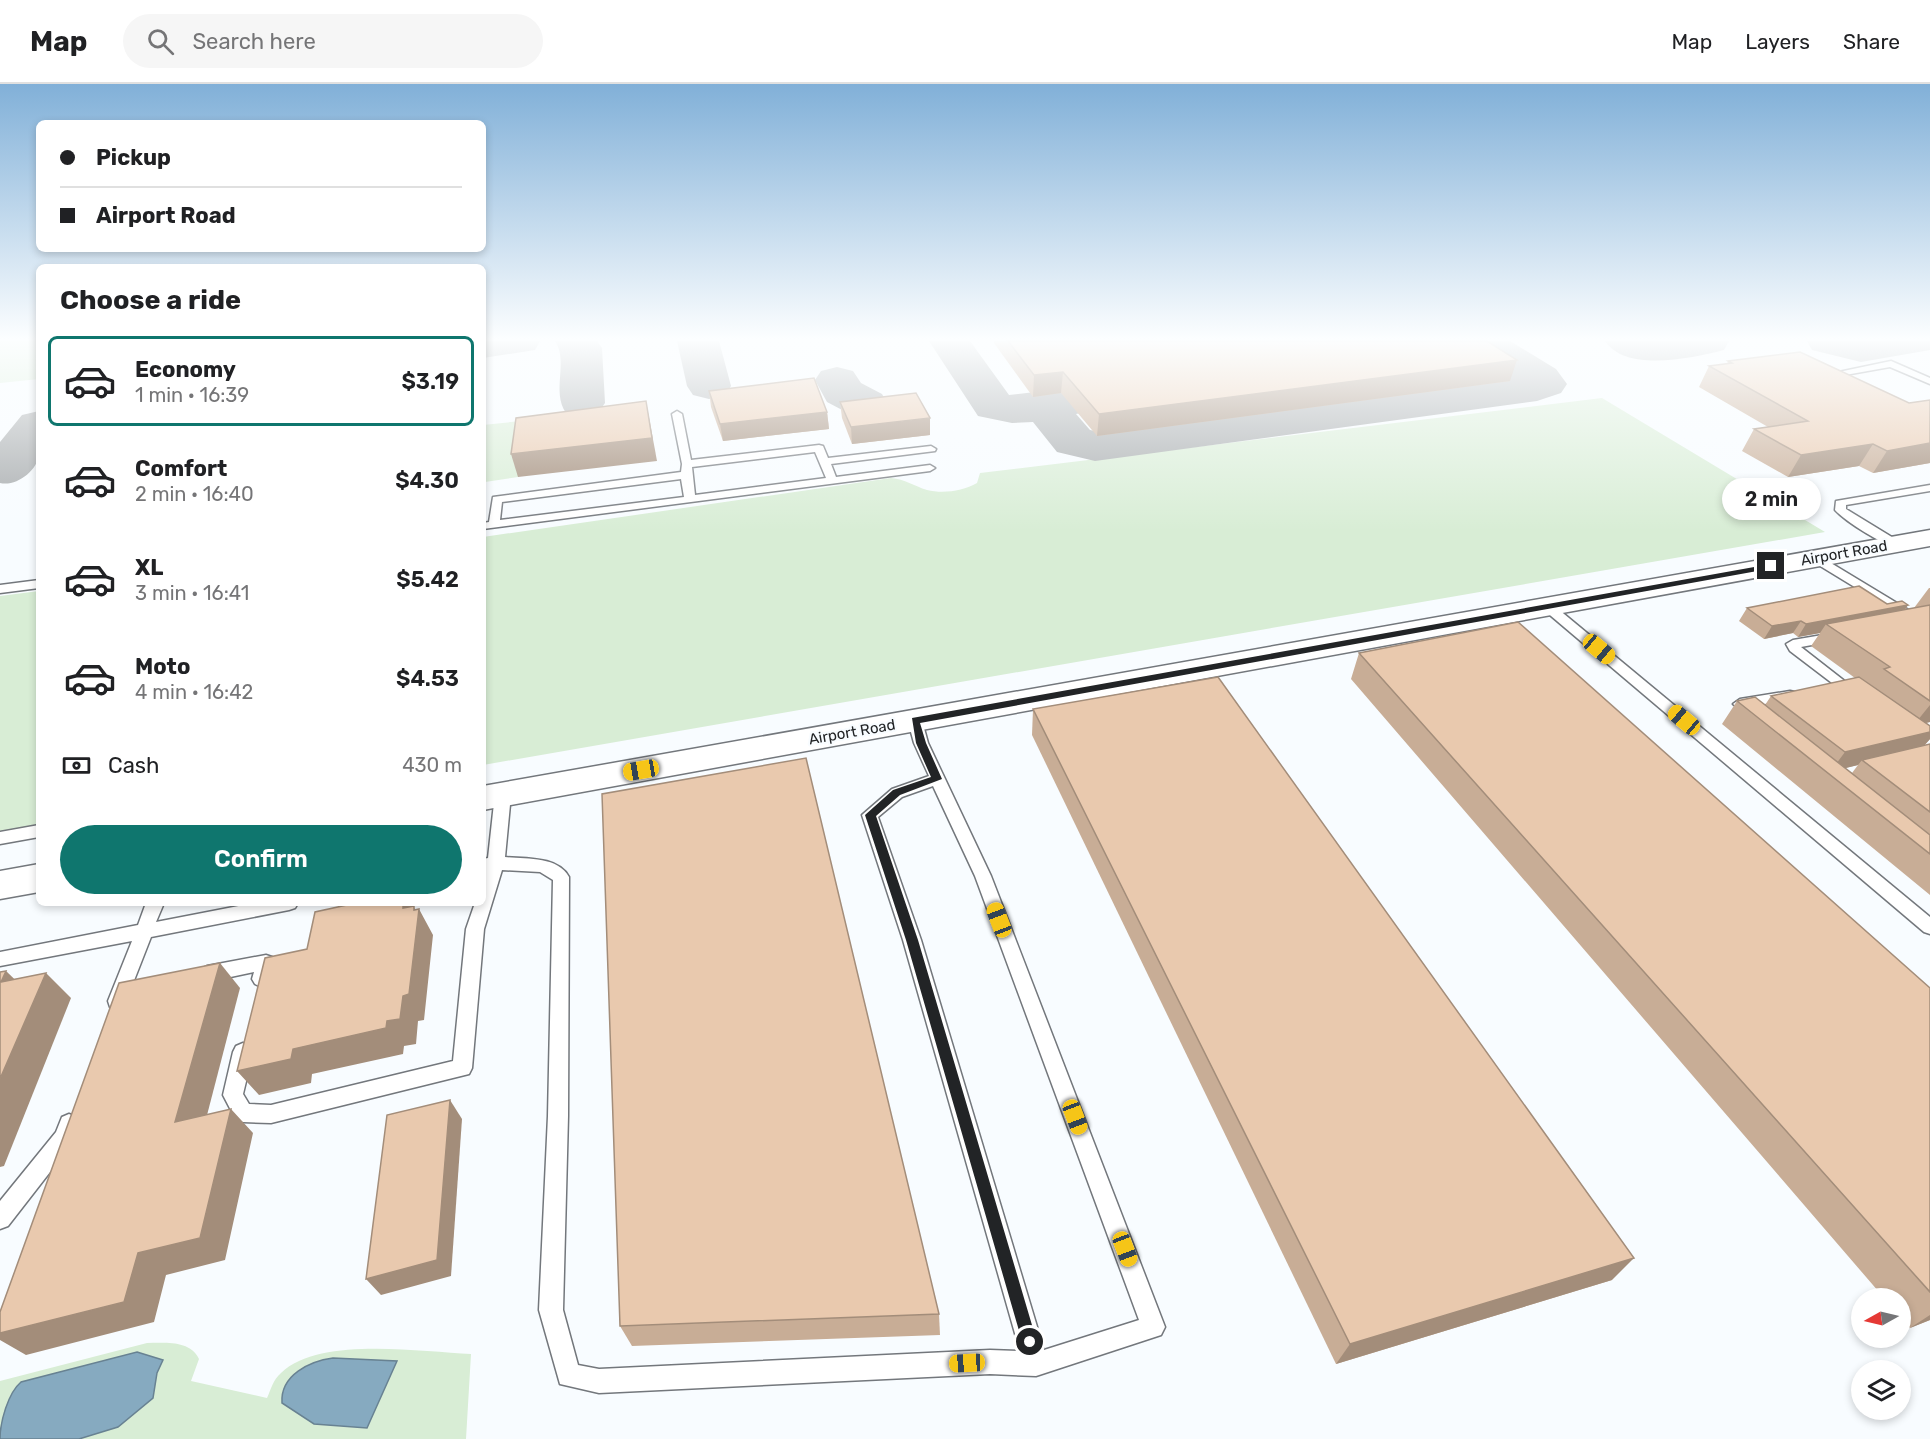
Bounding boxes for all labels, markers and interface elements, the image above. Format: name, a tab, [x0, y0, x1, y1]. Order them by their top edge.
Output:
search box	[123, 14, 543, 68]
text: Map	[30, 25, 87, 58]
icon: search	[144, 25, 177, 58]
text: Search here	[192, 28, 316, 55]
text: Map	[1671, 29, 1712, 54]
text: Layers	[1745, 29, 1810, 54]
text: Share	[1843, 29, 1900, 54]
text: Pickup	[96, 144, 171, 171]
text: Airport Road	[96, 202, 236, 229]
text: Choose a ride	[60, 284, 241, 316]
icon: car	[63, 354, 117, 408]
text: Economy	[135, 356, 236, 383]
text: $3.19	[401, 368, 459, 395]
text: 1 min · 16:39	[135, 383, 249, 407]
icon: car	[63, 453, 117, 507]
text: Comfort	[135, 455, 227, 482]
text: $4.30	[395, 467, 459, 494]
callout: 2 min	[1722, 479, 1820, 521]
text: 2 min · 16:40	[135, 482, 254, 506]
text: 2 min	[1745, 487, 1798, 511]
street label: Airport Road	[1799, 537, 1889, 569]
icon: car	[63, 552, 117, 606]
route end	[1757, 552, 1784, 579]
text: XL	[135, 554, 163, 581]
text: $5.42	[396, 566, 459, 593]
text: 3 min · 16:41	[135, 581, 249, 605]
car	[1579, 631, 1619, 667]
icon: car	[63, 651, 117, 705]
text: Moto	[135, 653, 190, 680]
text: $4.53	[396, 665, 459, 692]
text: 4 min · 16:42	[135, 680, 253, 704]
car	[1664, 702, 1704, 738]
street label: Airport Road	[807, 716, 897, 748]
icon: cash	[60, 749, 93, 782]
text: Cash	[108, 752, 159, 779]
text: 430 m	[402, 753, 462, 777]
car	[622, 758, 660, 782]
button: Confirm	[60, 825, 462, 894]
car	[984, 900, 1014, 940]
car	[1060, 1097, 1090, 1137]
car	[1110, 1229, 1140, 1269]
north arrow	[1851, 1288, 1911, 1348]
map controls	[1851, 1288, 1911, 1420]
route start	[1016, 1328, 1043, 1355]
car	[949, 1353, 985, 1373]
button: layers	[1851, 1360, 1911, 1420]

